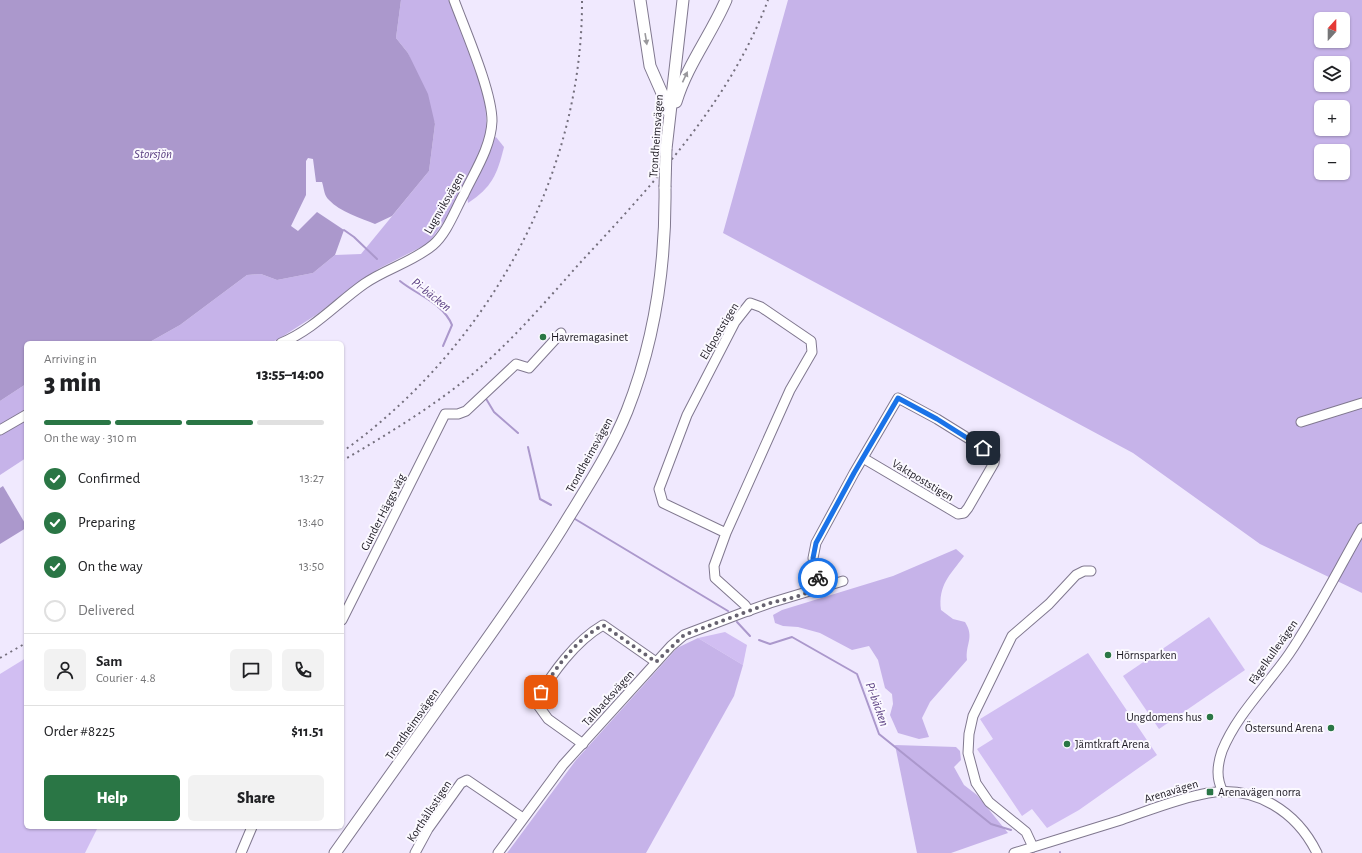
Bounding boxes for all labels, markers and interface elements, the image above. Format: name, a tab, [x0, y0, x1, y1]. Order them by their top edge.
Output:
north arrow	[1314, 12, 1350, 48]
map controls	[1314, 12, 1350, 180]
one-way arrow	[643, 32, 649, 45]
button: layers	[1314, 56, 1350, 92]
one-way arrow	[682, 72, 688, 83]
street label: Trondheimsvägen	[647, 94, 665, 178]
button: +	[1314, 100, 1350, 136]
button: −	[1314, 144, 1350, 180]
water label: Storsjön	[134, 148, 172, 161]
street label: Lugnviksvägen	[422, 170, 466, 236]
water label: Pi-bäcken	[409, 276, 453, 314]
street label: Eldpoststigen	[697, 300, 741, 362]
place label: Havremagasinet	[551, 331, 628, 343]
marker: Havremagasinet	[538, 332, 548, 342]
text: Arriving in	[44, 353, 97, 366]
text: 13:55–14:00	[256, 367, 324, 382]
text: 3 min	[44, 370, 101, 396]
street label: Trondheimsvägen	[563, 415, 615, 495]
pin	[966, 431, 1000, 465]
text: On the way · 310 m	[44, 432, 137, 445]
icon: home	[972, 437, 994, 459]
street label: Vaktpoststigen	[890, 457, 956, 503]
icon: check	[44, 468, 66, 490]
text: Confirmed	[78, 471, 140, 486]
street label: Gunder Häggs väg	[358, 471, 408, 552]
text: 13:27	[300, 472, 324, 485]
icon: check	[44, 512, 66, 534]
text: Preparing	[78, 515, 135, 530]
text: 13:40	[298, 516, 324, 529]
icon: check	[44, 556, 66, 578]
courier	[798, 558, 838, 598]
text: On the way	[78, 559, 143, 574]
text: 13:50	[299, 560, 324, 573]
icon: bike	[807, 567, 829, 589]
text: Delivered	[78, 603, 135, 618]
street label: Fågelkullevägen	[1246, 618, 1300, 686]
button: person	[44, 649, 86, 691]
button: chat	[230, 649, 272, 691]
button: phone	[282, 649, 324, 691]
place label: Hörnsparken	[1116, 649, 1177, 661]
marker: Hörnsparken	[1103, 650, 1113, 660]
text: Sam	[96, 654, 122, 669]
street label: Tallbacksvägen	[580, 668, 636, 728]
text: Courier · 4.8	[96, 672, 156, 685]
pin	[524, 675, 558, 709]
icon: bag	[530, 681, 552, 703]
water label: Pi-bäcken	[863, 681, 891, 728]
street label: Trondheimsvägen	[383, 686, 441, 762]
place label: Ungdomens hus	[1126, 711, 1202, 723]
marker: Ungdomens hus	[1205, 712, 1215, 722]
place label: Östersund Arena	[1245, 721, 1323, 734]
marker: Östersund Arena	[1326, 723, 1336, 733]
text: Order #8225	[44, 724, 115, 739]
text: $11.51	[291, 724, 324, 739]
place label: Jämtkraft Arena	[1075, 738, 1150, 750]
marker: Jämtkraft Arena	[1062, 739, 1072, 749]
button: Help	[44, 775, 180, 821]
button: Share	[188, 775, 324, 821]
street label: Arenavägen	[1143, 777, 1199, 805]
street label: Korthållsstigen	[405, 778, 453, 844]
place label: Arenavägen norra	[1218, 786, 1301, 798]
marker: Arenavägen norra	[1205, 787, 1215, 797]

